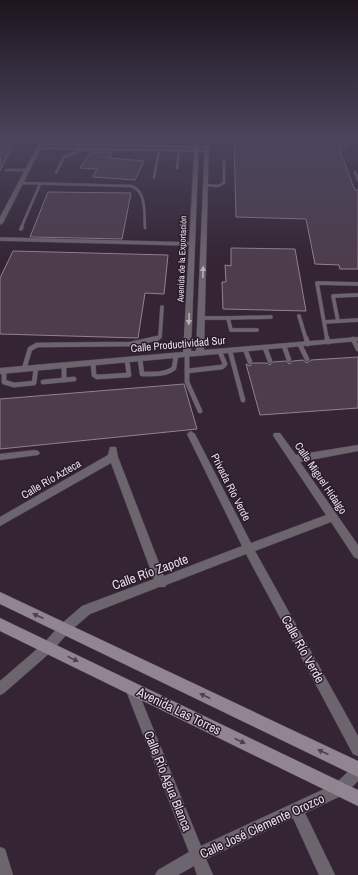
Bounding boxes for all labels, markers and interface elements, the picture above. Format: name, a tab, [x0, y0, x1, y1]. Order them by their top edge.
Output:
street label: Avenida de la Exportación	[174, 216, 190, 303]
one-way arrow	[200, 265, 206, 278]
one-way arrow	[185, 313, 192, 325]
street label: Calle Productividad Sur	[130, 333, 226, 355]
street label: Calle Miguel Hidalgo	[292, 439, 350, 517]
street label: Privada Río Verde	[208, 451, 254, 523]
street label: Calle Río Azteca	[19, 456, 83, 502]
street label: Calle Río Zapote	[110, 550, 191, 594]
street label: Calle Río Verde	[277, 612, 329, 686]
one-way arrow	[32, 613, 43, 619]
one-way arrow	[67, 656, 78, 662]
street label: Avenida Las Torres	[133, 683, 224, 739]
one-way arrow	[200, 693, 211, 699]
street label: Calle Río Agua Blanca	[140, 728, 196, 834]
one-way arrow	[234, 738, 246, 744]
one-way arrow	[317, 749, 328, 755]
street label: Calle José Clemente Orozco	[197, 790, 327, 862]

